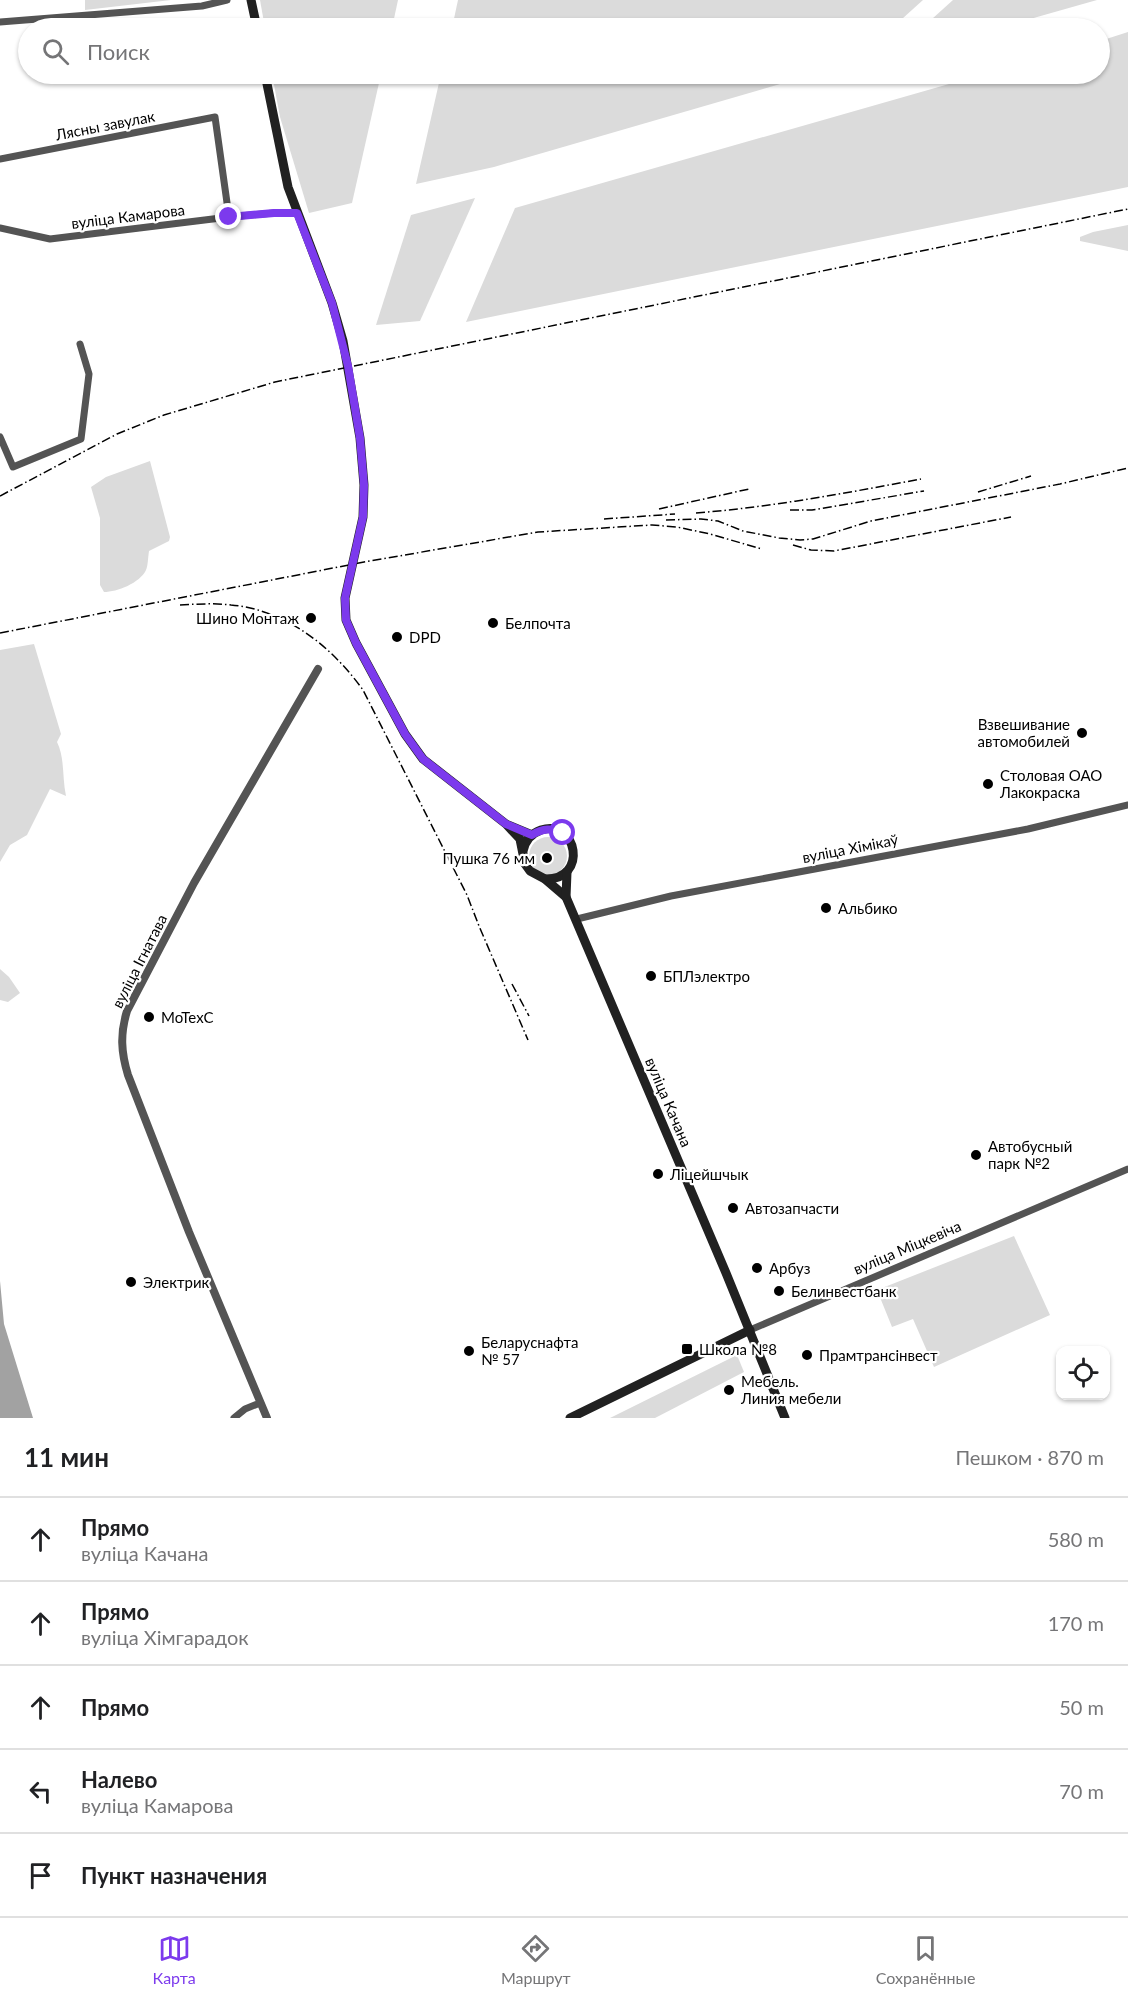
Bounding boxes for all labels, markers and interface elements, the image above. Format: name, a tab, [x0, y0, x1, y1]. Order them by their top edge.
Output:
search box	[18, 18, 1110, 84]
icon: search	[39, 35, 72, 68]
text: Поиск	[87, 38, 150, 65]
street label: Лясны завулак	[53, 107, 156, 144]
street label: вуліца Камарова	[70, 200, 186, 232]
route end	[215, 203, 241, 229]
place label: Шино Монтаж	[196, 609, 299, 627]
marker: Шино Монтаж	[304, 611, 318, 625]
place label: Белпочта	[505, 614, 571, 632]
marker: Белпочта	[486, 616, 500, 630]
place label: DPD	[409, 628, 441, 646]
marker: DPD	[390, 630, 404, 644]
place label: Взвешивание автомобилей	[978, 715, 1070, 750]
marker: Взвешивание автомобилей	[1075, 726, 1089, 740]
place label: Столовая ОАО Лакокраска	[999, 766, 1102, 801]
marker: Столовая ОАО Лакокраска	[981, 777, 995, 791]
route start	[549, 819, 575, 845]
street label: вуліца Хімікаў	[801, 830, 900, 866]
place label: Пушка 76 мм	[443, 849, 535, 867]
marker: Пушка 76 мм	[540, 851, 554, 865]
place label: Альбико	[838, 899, 898, 917]
marker: Альбико	[819, 901, 833, 915]
street label: вуліца Ігнатава	[108, 911, 170, 1011]
place label: БПЛэлектро	[663, 967, 750, 985]
marker: БПЛэлектро	[644, 969, 658, 983]
place label: MoTexC	[161, 1008, 213, 1026]
marker: MoTexC	[142, 1010, 156, 1024]
street label: вуліца Качана	[642, 1055, 696, 1149]
place label: Автобусный парк №2	[988, 1137, 1072, 1172]
marker: Автобусный парк №2	[969, 1148, 983, 1162]
place label: Ліцейшчык	[669, 1165, 749, 1183]
marker: Ліцейшчык	[651, 1167, 665, 1181]
place label: Автозапчасти	[745, 1199, 839, 1217]
marker: Автозапчасти	[726, 1201, 740, 1215]
street label: вуліца Міцкевіча	[850, 1216, 964, 1278]
place label: Арбуз	[769, 1259, 811, 1277]
marker: Арбуз	[750, 1261, 764, 1275]
place label: Электрик	[143, 1273, 210, 1291]
marker: Электрик	[124, 1275, 138, 1289]
place label: Белинвестбанк	[791, 1282, 897, 1300]
marker: Белинвестбанк	[772, 1284, 786, 1298]
place label: Беларуснафта № 57	[481, 1333, 578, 1368]
place label: Школа №8	[699, 1340, 777, 1358]
marker: Школа №8	[680, 1342, 694, 1356]
marker: Беларуснафта № 57	[462, 1344, 476, 1358]
place label: Прамтрансінвест	[819, 1346, 938, 1364]
map controls	[1056, 1346, 1110, 1400]
button: locate	[1056, 1346, 1110, 1400]
marker: Прамтрансінвест	[800, 1348, 814, 1362]
place label: Мебель. Линия мебели	[740, 1372, 841, 1407]
marker: Мебель. Линия мебели	[722, 1383, 736, 1397]
text: 11 мин	[24, 1441, 109, 1473]
text: Пешком · 870 m	[955, 1445, 1104, 1469]
text: Прямо	[81, 1514, 149, 1541]
icon: ahead	[24, 1523, 57, 1556]
text: 580 m	[1048, 1527, 1104, 1551]
text: вуліца Качана	[81, 1541, 208, 1565]
text: Прямо	[81, 1598, 149, 1625]
icon: ahead	[24, 1607, 57, 1640]
text: 170 m	[1048, 1611, 1104, 1635]
text: вуліца Хімгарадок	[81, 1625, 249, 1649]
icon: ahead	[24, 1691, 57, 1724]
text: Прямо	[81, 1694, 149, 1721]
text: 50 m	[1059, 1695, 1104, 1719]
text: Налево	[81, 1766, 157, 1793]
icon: left	[24, 1775, 57, 1808]
text: 70 m	[1059, 1779, 1104, 1803]
text: вуліца Камарова	[81, 1793, 233, 1817]
icon: arrive	[24, 1859, 57, 1892]
text: Пункт назначения	[81, 1862, 267, 1889]
tab: Карта	[153, 1932, 196, 1987]
tab: Маршрут	[501, 1932, 571, 1987]
tab: Сохранённые	[876, 1932, 975, 1987]

